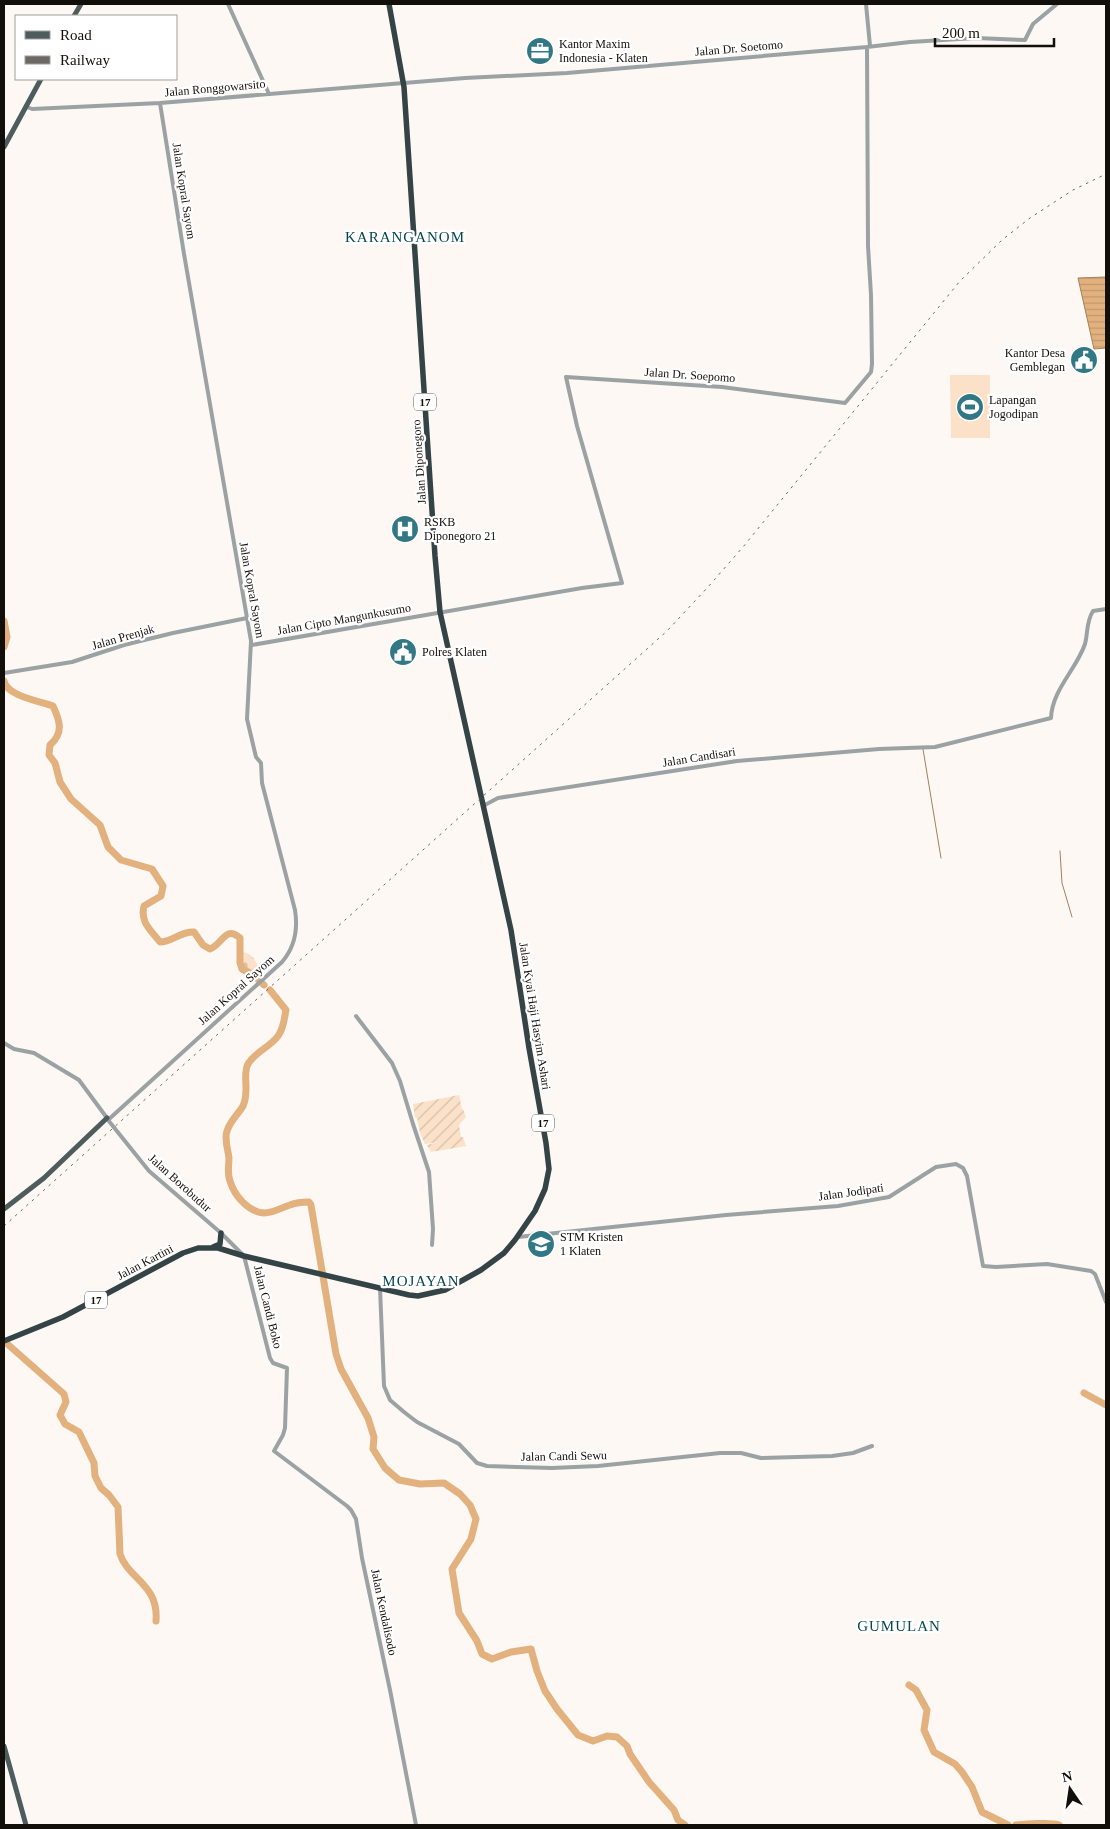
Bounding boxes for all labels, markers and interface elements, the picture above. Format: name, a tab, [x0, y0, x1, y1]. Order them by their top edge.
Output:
legend	[15, 15, 178, 80]
scale bar	[935, 15, 1054, 47]
text: 200 m	[942, 25, 980, 41]
text: Road	[60, 27, 92, 43]
office icon: Kantor Maxim Indonesia - Klaten	[525, 36, 555, 66]
place label: Kantor Maxim Indonesia - Klaten	[559, 37, 648, 65]
street label: Jalan Dr. Soetomo	[694, 37, 784, 59]
text: Railway	[60, 52, 110, 68]
street label: Jalan Ronggowarsito	[164, 77, 266, 99]
street label: Jalan Kopral Sayom	[169, 142, 199, 241]
district label: KARANGANOM	[345, 229, 465, 245]
public building icon: Kantor Desa Gemblegan	[1069, 345, 1099, 375]
place label: Kantor Desa Gemblegan	[1005, 346, 1066, 374]
street label: Jalan Dr. Soepomo	[644, 365, 736, 385]
sports icon: Lapangan Jogodipan	[955, 392, 985, 422]
place label: Lapangan Jogodipan	[989, 393, 1038, 421]
road number: 17	[414, 394, 436, 411]
street label: Jalan Diponegoro	[409, 419, 429, 505]
hospital icon: RSKB Diponegoro 21	[390, 514, 420, 544]
place label: RSKB Diponegoro 21	[424, 515, 496, 543]
street label: Jalan Kopral Sayom	[237, 541, 267, 640]
street label: Jalan Cipto Mangunkusumo	[276, 600, 412, 638]
street label: Jalan Prenjak	[90, 621, 156, 653]
public building icon: Polres Klaten	[388, 637, 418, 667]
place label: Polres Klaten	[422, 645, 487, 659]
street label: Jalan Candisari	[662, 744, 737, 770]
street label: Jalan Kyai Haji Hasyim Ashari	[516, 941, 554, 1091]
street label: Jalan Kopral Sayom	[195, 952, 277, 1028]
road number: 17	[532, 1114, 554, 1132]
street label: Jalan Borobudur	[146, 1151, 214, 1215]
street label: Jalan Jodipati	[818, 1180, 885, 1204]
school or university icon: STM Kristen 1 Klaten	[526, 1229, 556, 1259]
place label: STM Kristen 1 Klaten	[560, 1230, 623, 1258]
street label: Jalan Kartini	[114, 1241, 176, 1283]
street label: Jalan Candi Boko	[251, 1264, 285, 1350]
district label: MOJAYAN	[382, 1273, 460, 1289]
road number: 17	[85, 1292, 107, 1308]
street label: Jalan Candi Sewu	[521, 1448, 607, 1464]
street label: Jalan Kendalisodo	[368, 1567, 400, 1657]
district label: GUMULAN	[857, 1618, 941, 1634]
north arrow	[1045, 1764, 1095, 1814]
text: N	[1061, 1768, 1074, 1785]

